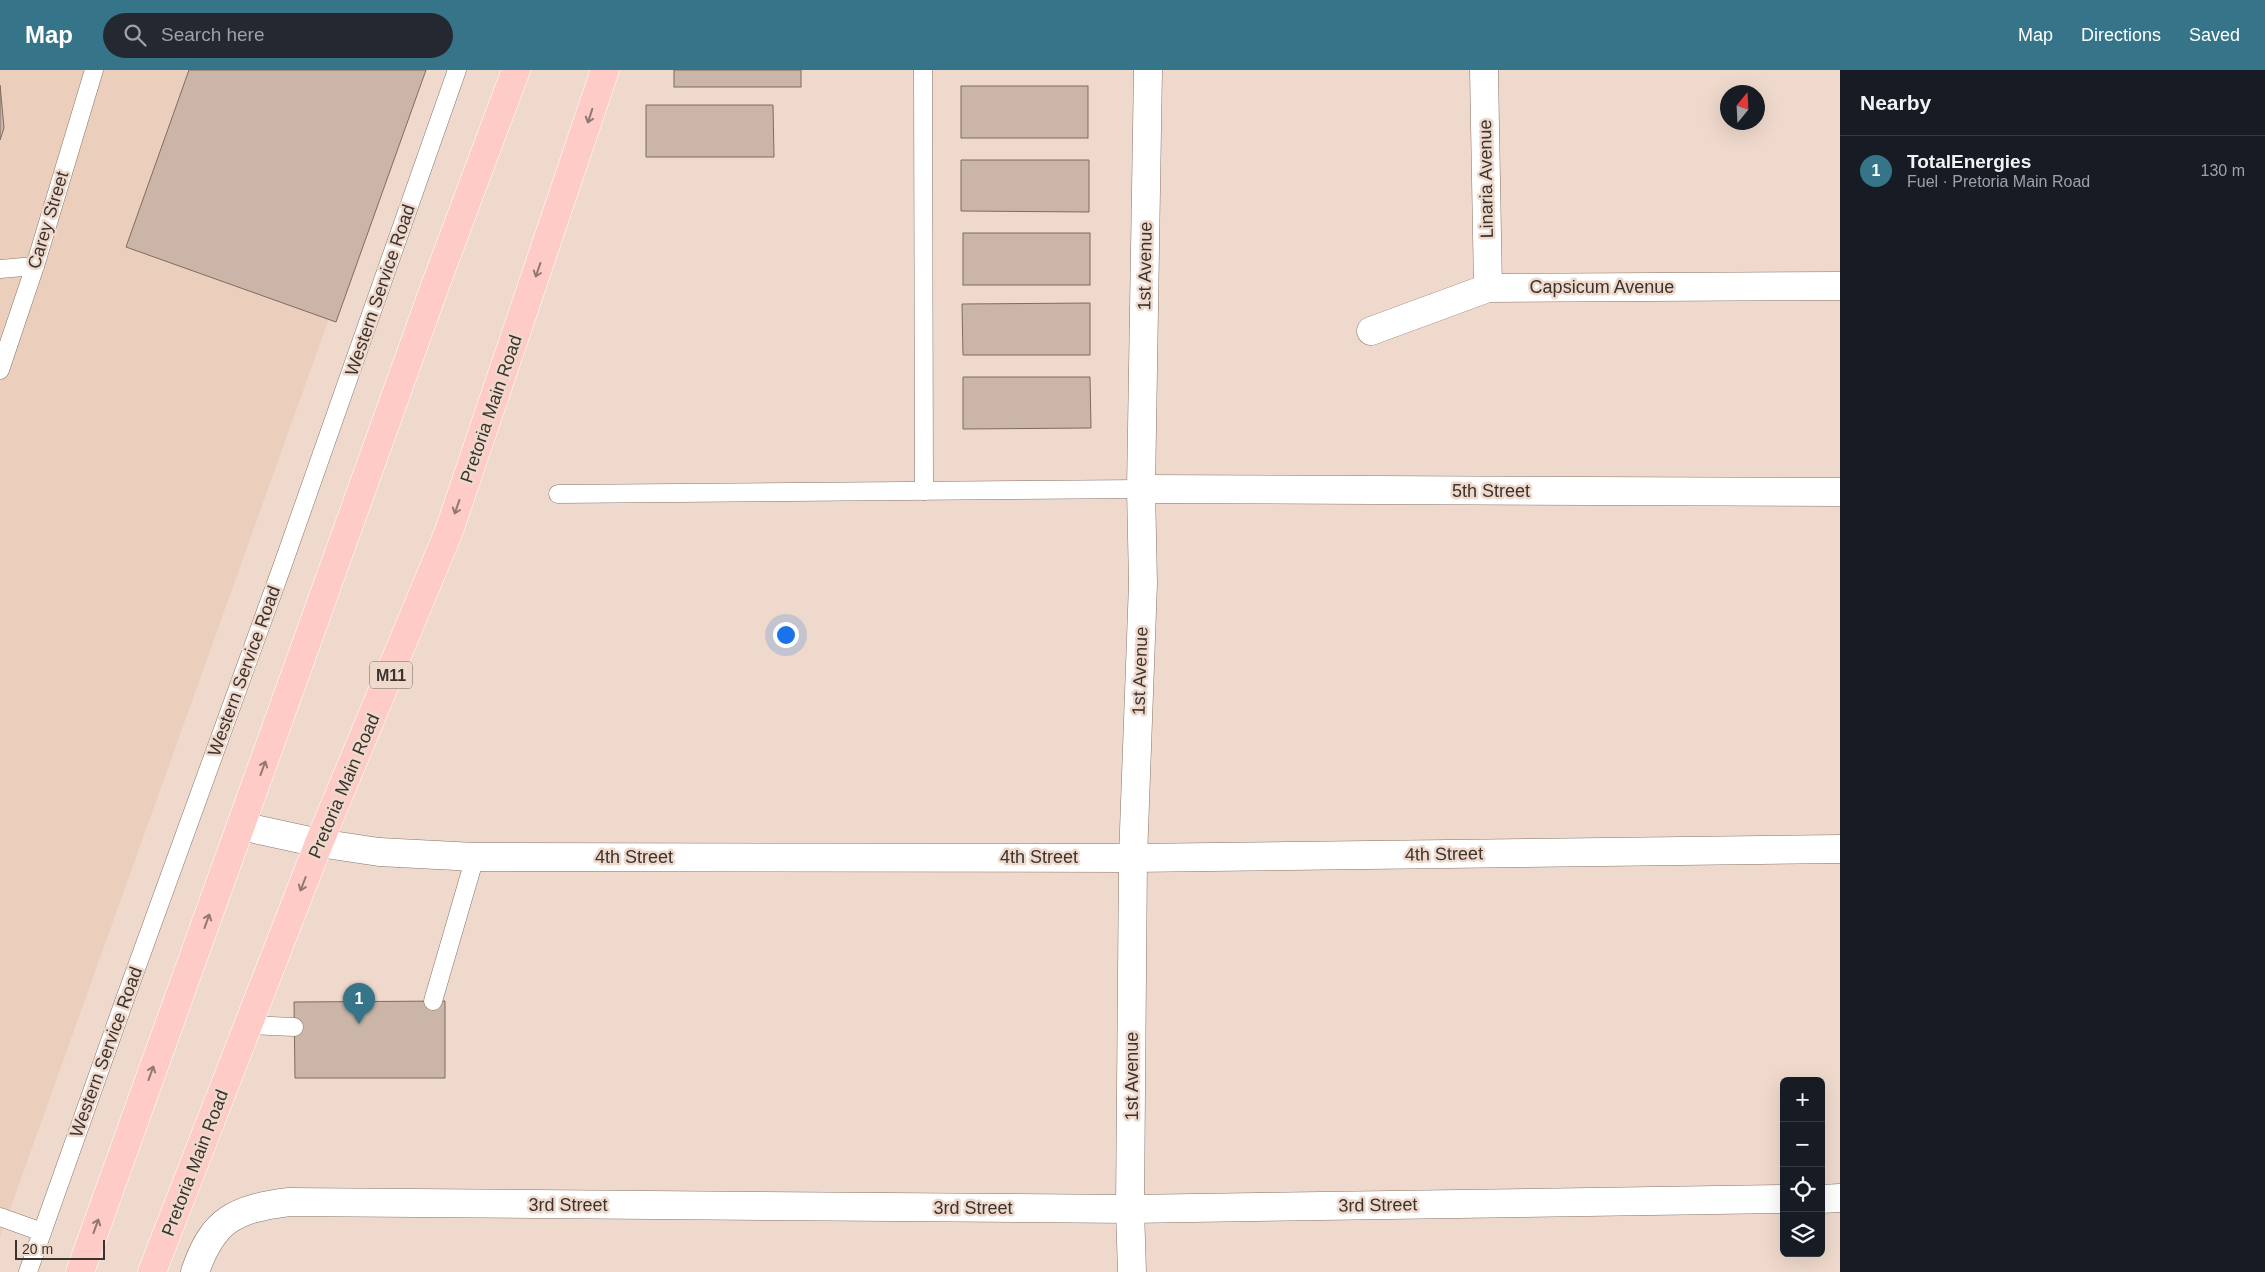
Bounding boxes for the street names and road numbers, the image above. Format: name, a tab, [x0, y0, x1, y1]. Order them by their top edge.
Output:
street label: Linaria Avenue	[1475, 119, 1497, 239]
street label: Carey Street	[24, 169, 72, 271]
street label: Western Service Road	[341, 202, 419, 378]
street label: 1st Avenue	[1134, 221, 1156, 311]
street label: Capsicum Avenue	[1530, 277, 1674, 297]
street label: Pretoria Main Road	[456, 332, 526, 486]
street label: 5th Street	[1452, 481, 1530, 501]
street label: Western Service Road	[204, 583, 284, 759]
street label: 1st Avenue	[1128, 626, 1152, 716]
road number: M11	[370, 662, 412, 688]
street label: Pretoria Main Road	[304, 711, 384, 861]
street label: 4th Street	[1405, 843, 1483, 865]
street label: 4th Street	[595, 847, 673, 867]
street label: 4th Street	[1000, 847, 1078, 867]
street label: Western Service Road	[66, 964, 146, 1140]
street label: 1st Avenue	[1122, 1032, 1142, 1120]
street label: Pretoria Main Road	[158, 1087, 232, 1239]
street label: 3rd Street	[1338, 1194, 1418, 1216]
street label: 3rd Street	[528, 1195, 608, 1215]
street label: 3rd Street	[933, 1198, 1013, 1218]

